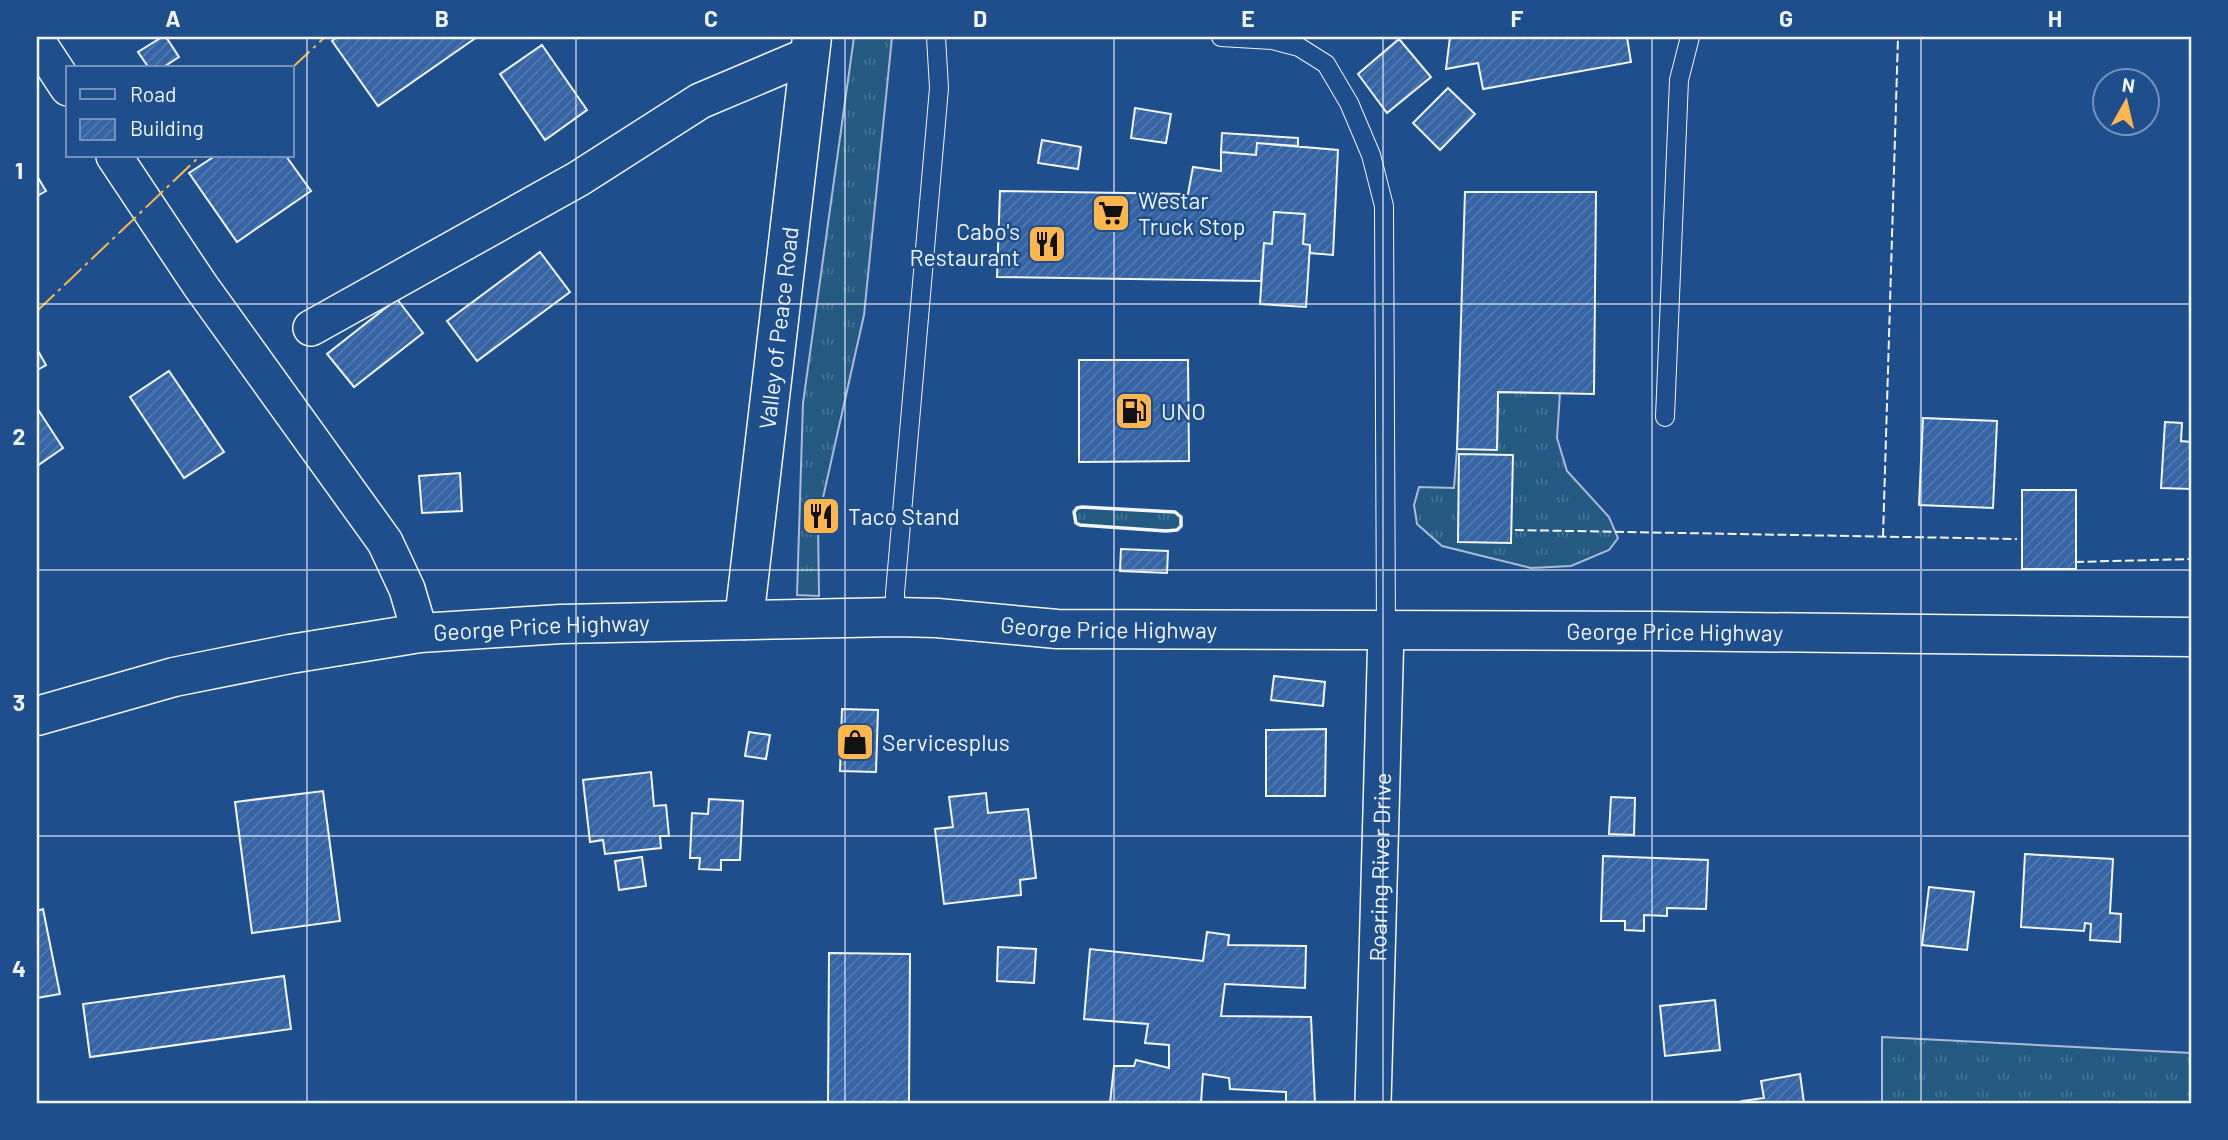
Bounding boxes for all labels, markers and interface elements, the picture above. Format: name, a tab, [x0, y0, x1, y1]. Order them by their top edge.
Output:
text: A	[165, 4, 181, 32]
text: B	[435, 4, 449, 32]
text: C	[704, 4, 718, 32]
text: D	[973, 4, 987, 32]
text: E	[1241, 4, 1255, 32]
text: F	[1511, 4, 1524, 32]
text: G	[1779, 4, 1793, 32]
text: H	[2048, 4, 2062, 32]
legend	[66, 66, 294, 158]
north arrow	[2092, 66, 2162, 136]
text: N	[2121, 72, 2136, 97]
text: Road	[130, 81, 176, 106]
text: Building	[130, 115, 204, 140]
text: 1	[15, 156, 23, 184]
place label: Westar Truck Stop	[1138, 186, 1245, 240]
supermarket icon: Westar Truck Stop	[1090, 192, 1132, 234]
place label: Cabo's Restaurant	[910, 217, 1020, 271]
restaurant icon: Cabo's Restaurant	[1026, 223, 1068, 265]
street label: Valley of Peace Road	[752, 225, 804, 431]
fuel station icon: UNO	[1113, 390, 1155, 432]
place label: UNO	[1161, 397, 1206, 425]
text: 2	[13, 422, 25, 450]
restaurant icon: Taco Stand	[800, 495, 842, 537]
place label: Taco Stand	[848, 502, 960, 530]
street label: George Price Highway	[432, 608, 650, 646]
street label: George Price Highway	[999, 610, 1218, 644]
street label: George Price Highway	[1566, 617, 1784, 646]
text: 3	[13, 688, 25, 716]
shop icon: Servicesplus	[834, 721, 876, 763]
place label: Servicesplus	[882, 728, 1010, 756]
street label: Roaring River Drive	[1363, 772, 1396, 962]
text: 4	[12, 954, 26, 982]

